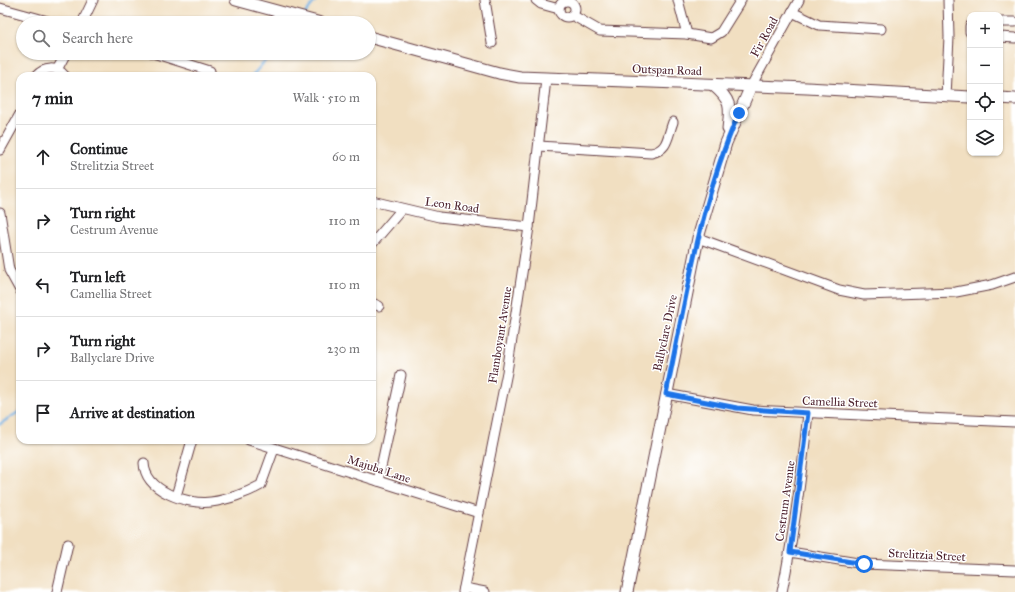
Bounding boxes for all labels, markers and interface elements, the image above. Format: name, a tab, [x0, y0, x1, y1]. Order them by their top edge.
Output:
map controls	[967, 12, 1003, 156]
button: +	[967, 12, 1003, 48]
street label: Fir Road	[747, 14, 781, 60]
search box	[16, 16, 376, 60]
icon: search	[30, 27, 52, 49]
text: Search here	[62, 29, 133, 47]
button: −	[967, 48, 1003, 84]
street label: Outspan Road	[632, 62, 702, 78]
button: locate	[967, 84, 1003, 120]
text: 7 min	[32, 88, 73, 109]
text: Walk · 510 m	[292, 90, 360, 106]
route end	[730, 104, 748, 122]
button: layers	[967, 120, 1003, 156]
text: Continue	[70, 140, 128, 158]
icon: ahead	[32, 146, 54, 168]
text: 60 m	[332, 149, 360, 165]
text: Strelitzia Street	[70, 158, 154, 174]
street label: Leon Road	[424, 194, 480, 216]
text: Turn right	[70, 204, 135, 222]
icon: right	[32, 210, 54, 232]
text: 110 m	[328, 213, 360, 229]
text: Cestrum Avenue	[70, 222, 158, 238]
text: Turn left	[70, 268, 126, 286]
icon: left	[32, 274, 54, 296]
text: 110 m	[328, 277, 360, 293]
text: Camellia Street	[70, 286, 152, 302]
street label: Flamboyant Avenue	[485, 286, 515, 384]
street label: Ballyclare Drive	[650, 293, 680, 373]
text: Turn right	[70, 332, 135, 350]
icon: right	[32, 338, 54, 360]
text: 230 m	[327, 341, 360, 357]
text: Ballyclare Drive	[70, 350, 154, 366]
street label: Camellia Street	[802, 394, 879, 410]
icon: arrive	[32, 402, 54, 424]
text: Arrive at destination	[70, 404, 195, 422]
street label: Majuba Lane	[346, 452, 412, 486]
street label: Cestrum Avenue	[772, 460, 798, 542]
street label: Strelitzia Street	[888, 546, 967, 564]
route start	[855, 555, 873, 573]

